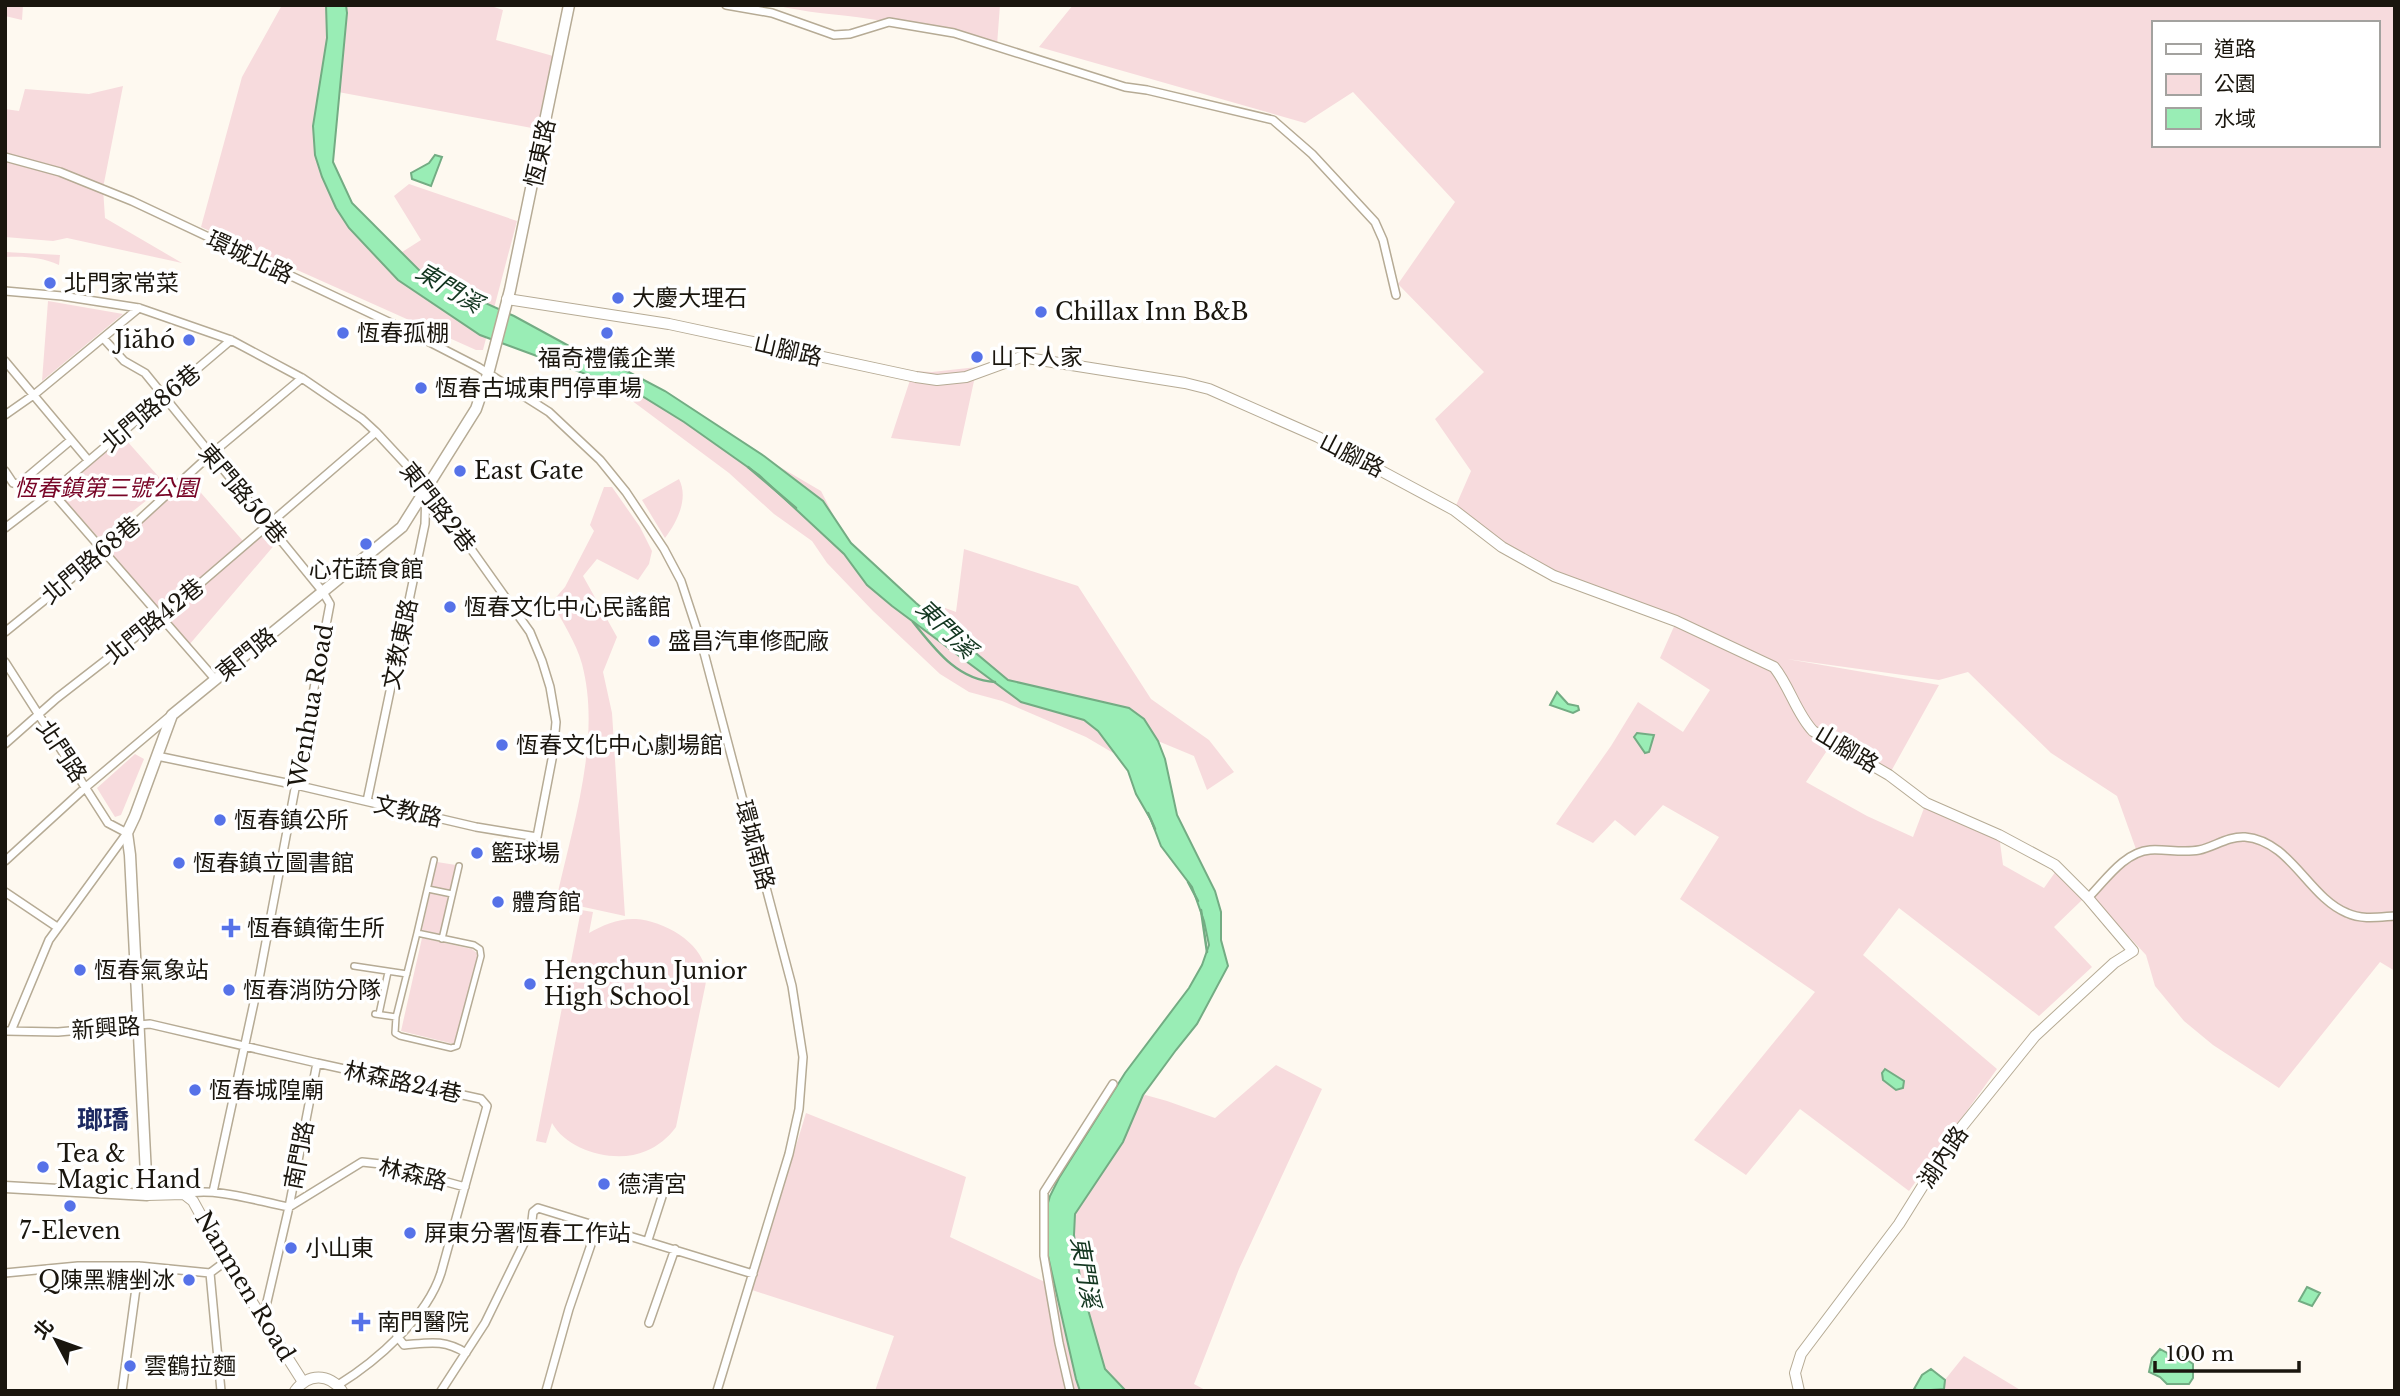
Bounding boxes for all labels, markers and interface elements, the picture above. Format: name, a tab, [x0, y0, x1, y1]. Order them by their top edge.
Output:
legend	[2152, 21, 2379, 147]
text: 道路	[2214, 36, 2256, 62]
text: 公園	[2214, 71, 2256, 97]
text: 水域	[2214, 106, 2256, 132]
street label: 恆東路	[519, 116, 561, 190]
street label: 環城北路	[202, 225, 298, 289]
water label: 東門溪	[411, 257, 490, 320]
place label: 北門家常菜	[64, 269, 179, 297]
marker: 北門家常菜	[42, 275, 58, 291]
place label: 大慶大理石	[632, 284, 747, 312]
marker: 大慶大理石	[610, 290, 626, 306]
place label: Chillax Inn B&B	[1055, 298, 1248, 326]
marker: Chillax Inn B&B	[1033, 304, 1049, 320]
place label: 恆春孤棚	[357, 319, 449, 347]
marker: 恆春孤棚	[335, 325, 351, 341]
marker: 福奇禮儀企業	[599, 325, 615, 341]
place label: Jiăhó	[112, 326, 175, 354]
street label: 山腳路	[751, 329, 825, 371]
marker: Jiăhó	[181, 332, 197, 348]
place label: 山下人家	[991, 343, 1083, 371]
place label: 福奇禮儀企業	[538, 344, 676, 372]
marker: 山下人家	[969, 349, 985, 365]
street label: 北門路86巷	[96, 358, 206, 458]
place label: 恆春古城東門停車場	[435, 374, 642, 402]
marker: 恆春古城東門停車場	[413, 380, 429, 396]
street label: 山腳路	[1315, 427, 1389, 483]
street label: 東門路50巷	[193, 438, 293, 550]
street label: 東門路2巷	[394, 457, 482, 557]
place label: East Gate	[474, 457, 584, 485]
marker: East Gate	[452, 463, 468, 479]
park label: 恆春鎮第三號公園	[14, 474, 201, 502]
street label: 北門路68巷	[36, 510, 146, 610]
marker: 心花蔬食館	[358, 536, 374, 552]
place label: 心花蔬食館	[309, 555, 424, 583]
street label: 北門路42巷	[99, 572, 209, 670]
place label: 恆春文化中心民謠館	[464, 593, 671, 621]
water label: 東門溪	[910, 593, 984, 666]
street label: 文教東路	[377, 596, 423, 692]
marker: 恆春文化中心民謠館	[442, 599, 458, 615]
street label: 東門路	[210, 621, 282, 687]
street label: Wenhua Road	[283, 622, 339, 791]
place label: 盛昌汽車修配廠	[668, 627, 829, 655]
marker: 盛昌汽車修配廠	[646, 633, 662, 649]
street label: 北門路	[31, 715, 93, 787]
street label: 山腳路	[1810, 719, 1884, 779]
place label: 恆春文化中心劇場館	[516, 731, 723, 759]
marker: 恆春文化中心劇場館	[494, 737, 510, 753]
street label: 文教路	[371, 790, 445, 832]
street label: 環城南路	[730, 797, 780, 893]
place label: 恆春鎮公所	[234, 806, 349, 834]
marker: 恆春鎮公所	[212, 812, 228, 828]
place label: 籃球場	[491, 839, 560, 867]
marker: 籃球場	[469, 845, 485, 861]
place label: 恆春鎮立圖書館	[193, 849, 354, 877]
marker: 恆春鎮立圖書館	[171, 855, 187, 871]
place label: 體育館	[512, 888, 581, 916]
marker: 體育館	[490, 894, 506, 910]
place label: 恆春鎮衛生所	[247, 914, 385, 942]
marker: 恆春鎮衛生所	[221, 918, 241, 938]
place label: 恆春氣象站	[94, 956, 209, 984]
place label: Hengchun Junior High School	[544, 957, 747, 1011]
marker: 恆春氣象站	[72, 962, 88, 978]
place label: 恆春消防分隊	[243, 976, 381, 1004]
marker: Hengchun Junior High School	[522, 976, 538, 992]
marker: 恆春消防分隊	[221, 982, 237, 998]
street label: 新興路	[71, 1012, 141, 1044]
street label: 林森路24巷	[342, 1056, 464, 1108]
place label: 恆春城隍廟	[209, 1076, 324, 1104]
marker: 恆春城隍廟	[187, 1082, 203, 1098]
district label: 瑯𤩝	[77, 1104, 129, 1136]
street label: 南門路	[279, 1118, 319, 1192]
street label: 湖內路	[1912, 1121, 1974, 1193]
place label: Tea & Magic Hand	[57, 1140, 201, 1194]
street label: 林森路	[376, 1152, 450, 1196]
marker: Tea & Magic Hand	[35, 1159, 51, 1175]
place label: 德清宮	[618, 1170, 687, 1198]
marker: 德清宮	[596, 1176, 612, 1192]
marker: 7-Eleven	[62, 1198, 78, 1214]
street label: Nanmen Road	[189, 1206, 301, 1366]
place label: 7-Eleven	[19, 1217, 121, 1245]
place label: 屏東分署恆春工作站	[424, 1219, 631, 1247]
marker: 屏東分署恆春工作站	[402, 1225, 418, 1241]
place label: 小山東	[305, 1234, 374, 1262]
water label: 東門溪	[1065, 1234, 1107, 1313]
marker: 小山東	[283, 1240, 299, 1256]
place label: Q陳黑糖剉冰	[38, 1266, 175, 1294]
marker: Q陳黑糖剉冰	[181, 1272, 197, 1288]
north arrow	[21, 1305, 91, 1375]
place label: 南門醫院	[377, 1308, 469, 1336]
marker: 南門醫院	[351, 1312, 371, 1332]
text: 北	[29, 1314, 58, 1344]
scale bar	[2155, 1330, 2298, 1374]
text: 100 m	[2166, 1341, 2234, 1367]
place label: 雲鶴拉麵	[144, 1352, 236, 1380]
marker: 雲鶴拉麵	[122, 1358, 138, 1374]

